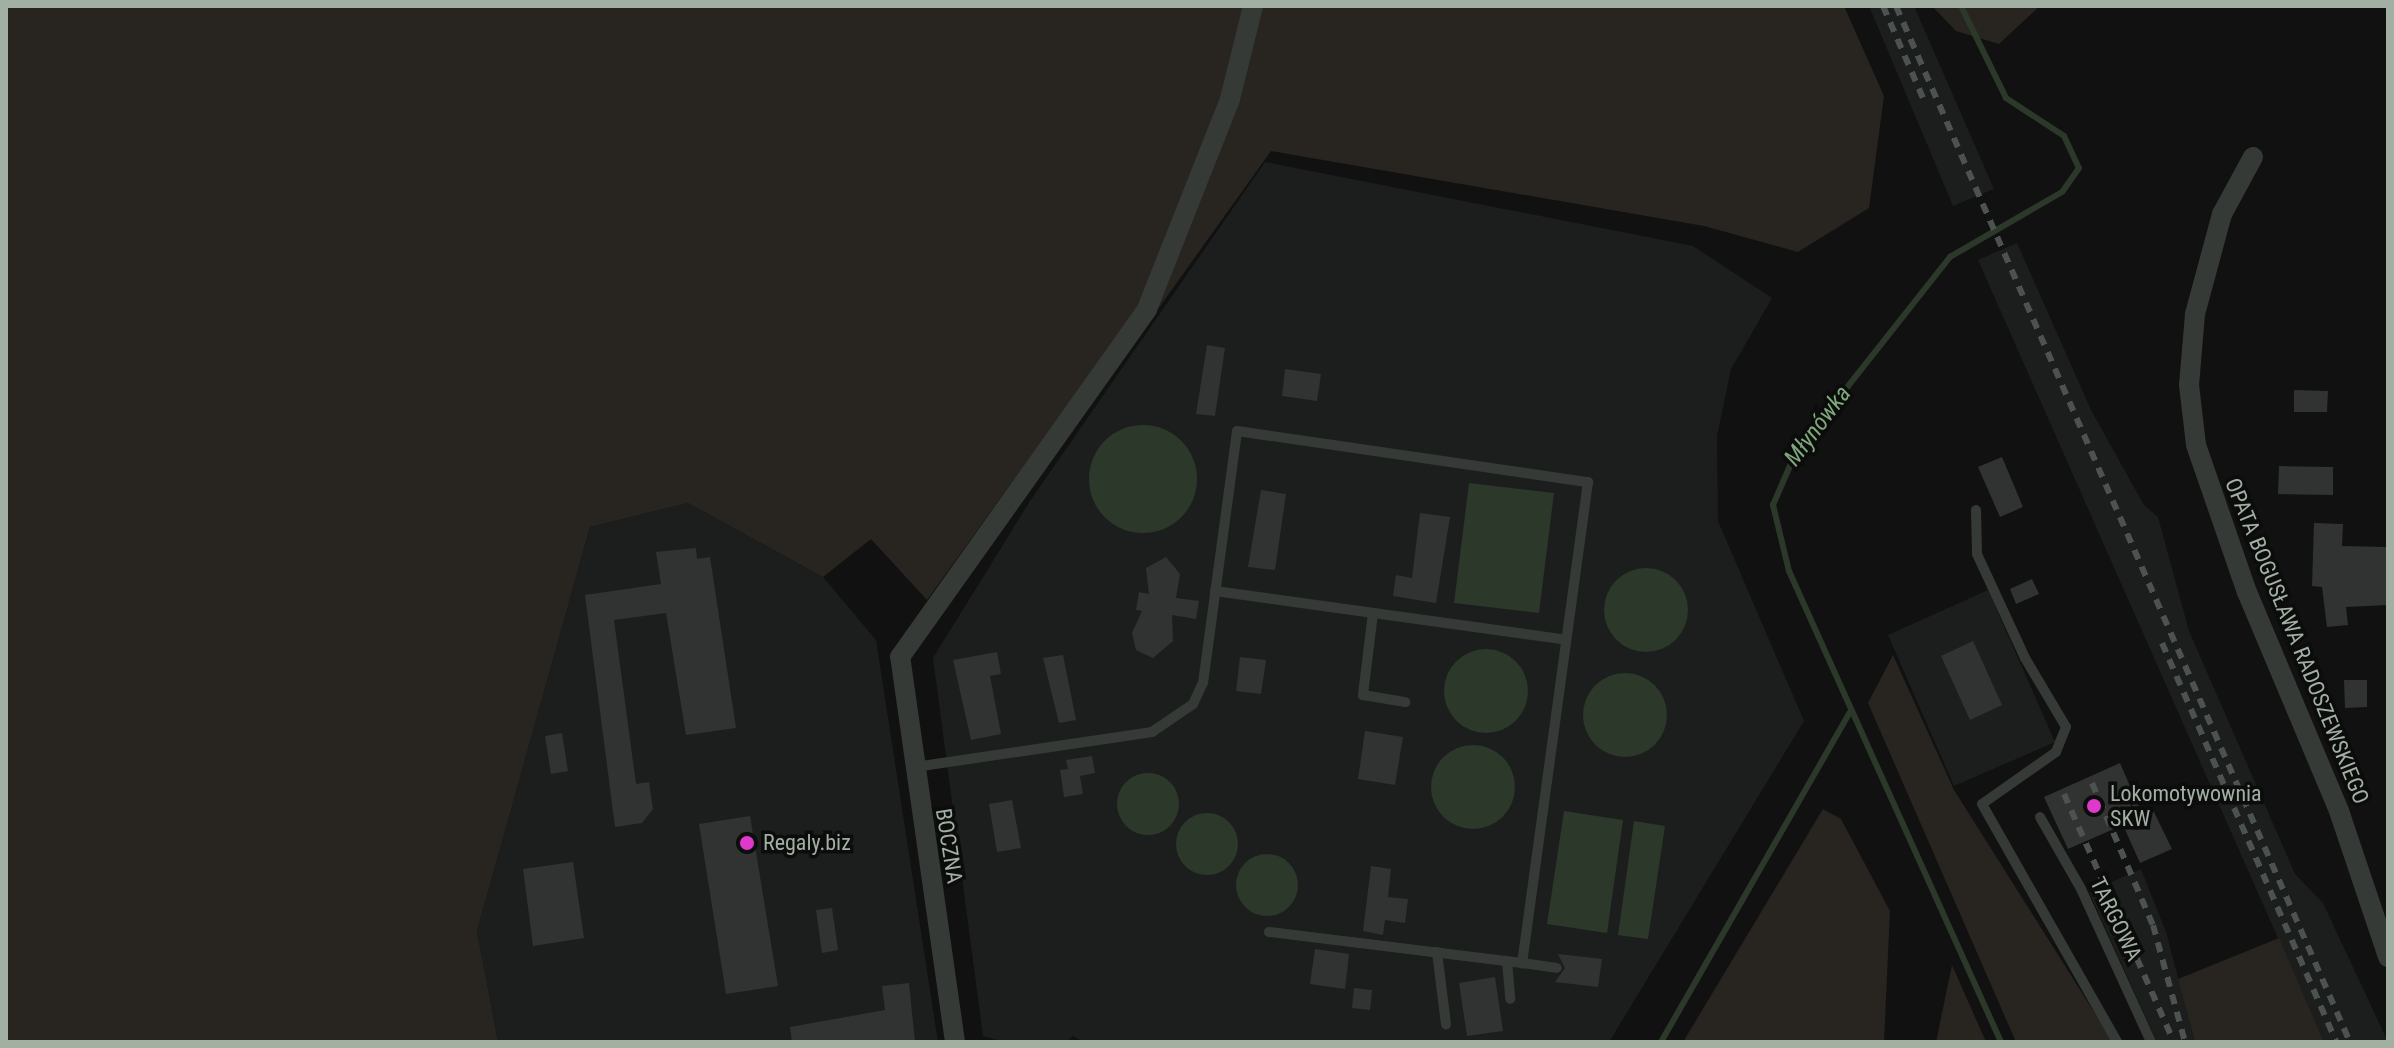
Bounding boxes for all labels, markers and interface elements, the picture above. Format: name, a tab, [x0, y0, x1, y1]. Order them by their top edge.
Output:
water label: Młynówka	[1779, 380, 1857, 472]
street label: OPATA BOGUSŁAWA RADOSZEWSKIEGO	[2219, 474, 2375, 808]
place label: Lokomotywownia SKW	[2110, 780, 2262, 832]
marker: Lokomotywownia SKW	[2085, 797, 2103, 815]
street label: BOCZNA	[930, 807, 968, 885]
place label: Regaly.biz	[763, 830, 851, 856]
marker: Regaly.biz	[738, 834, 756, 852]
street label: TARGOWA	[2084, 873, 2148, 965]

